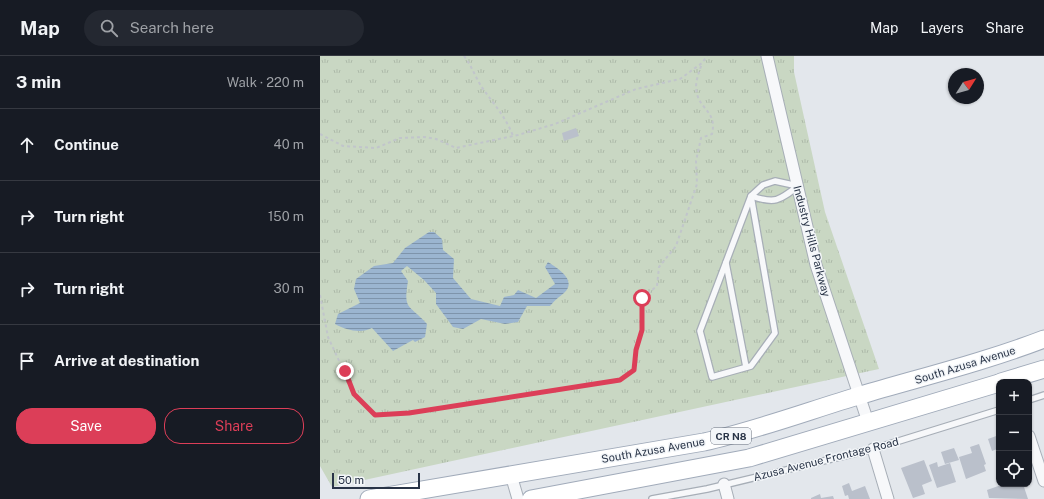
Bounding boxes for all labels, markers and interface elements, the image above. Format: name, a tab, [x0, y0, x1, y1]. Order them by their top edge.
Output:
search box	[84, 10, 364, 46]
text: Map	[20, 17, 60, 39]
icon: search	[98, 17, 120, 39]
text: Search here	[130, 19, 214, 36]
text: Map	[870, 20, 898, 36]
text: Layers	[920, 20, 964, 36]
text: Share	[986, 20, 1024, 36]
north arrow	[948, 68, 984, 104]
text: 3 min	[16, 72, 61, 92]
text: Walk · 220 m	[227, 75, 304, 90]
icon: ahead	[16, 134, 38, 156]
text: Continue	[54, 136, 119, 153]
text: 40 m	[273, 137, 304, 152]
street label: Industry Hills Parkway	[791, 184, 833, 298]
icon: right	[16, 206, 38, 228]
text: Turn right	[54, 208, 124, 225]
text: 150 m	[268, 209, 304, 224]
icon: right	[16, 278, 38, 300]
text: Turn right	[54, 280, 124, 297]
text: 30 m	[274, 281, 304, 296]
route start	[633, 289, 651, 307]
street label: South Azusa Avenue	[913, 344, 1017, 386]
icon: arrive	[16, 350, 38, 372]
text: Arrive at destination	[54, 352, 199, 369]
route end	[336, 362, 354, 380]
map controls	[996, 379, 1032, 487]
button: +	[996, 379, 1032, 415]
button: Save	[16, 408, 156, 444]
button: Share	[164, 408, 304, 444]
button: −	[996, 415, 1032, 451]
road number: CR N8	[711, 428, 751, 444]
street label: South Azusa Avenue	[600, 435, 706, 465]
street label: Azusa Avenue Frontage Road	[752, 435, 900, 483]
button: locate	[996, 451, 1032, 487]
scale bar	[332, 471, 420, 490]
text: 50 m	[338, 474, 364, 486]

